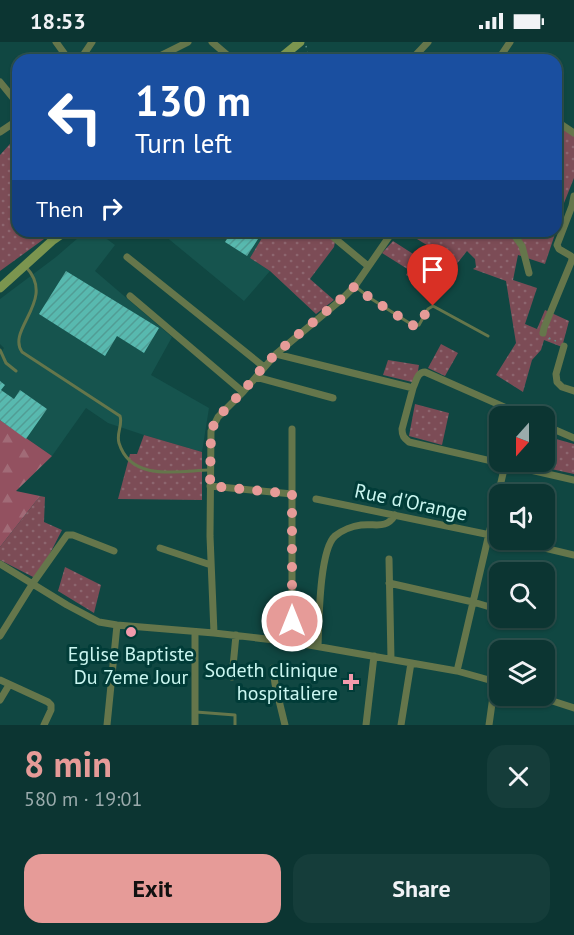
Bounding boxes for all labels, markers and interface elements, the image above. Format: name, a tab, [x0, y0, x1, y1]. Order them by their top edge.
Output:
text: 18:53	[30, 7, 86, 35]
text: 130 m	[135, 73, 251, 128]
icon: left	[36, 78, 114, 156]
text: Turn left	[135, 126, 232, 160]
icon: right	[95, 192, 128, 225]
text: Then	[36, 195, 83, 223]
pin	[407, 244, 458, 306]
icon: arrive	[416, 253, 449, 286]
north arrow	[489, 406, 555, 472]
map controls	[489, 406, 555, 706]
street label: Rue d'Orange	[352, 477, 470, 527]
button: sound	[489, 484, 555, 550]
button: search	[489, 562, 555, 628]
position arrow	[260, 589, 324, 653]
marker: Eglise Baptiste Du 7eme Jour	[124, 625, 138, 639]
button: layers	[489, 640, 555, 706]
place label: Eglise Baptiste Du 7eme Jour	[68, 641, 194, 690]
place label: Sodeth clinique hospitaliere	[204, 657, 338, 706]
marker: Sodeth clinique hospitaliere	[342, 673, 360, 691]
text: 8 min	[24, 740, 112, 787]
button: close	[487, 745, 550, 808]
text: 580 m · 19:01	[24, 786, 142, 812]
button: Exit	[24, 854, 281, 923]
button: Share	[293, 854, 550, 923]

